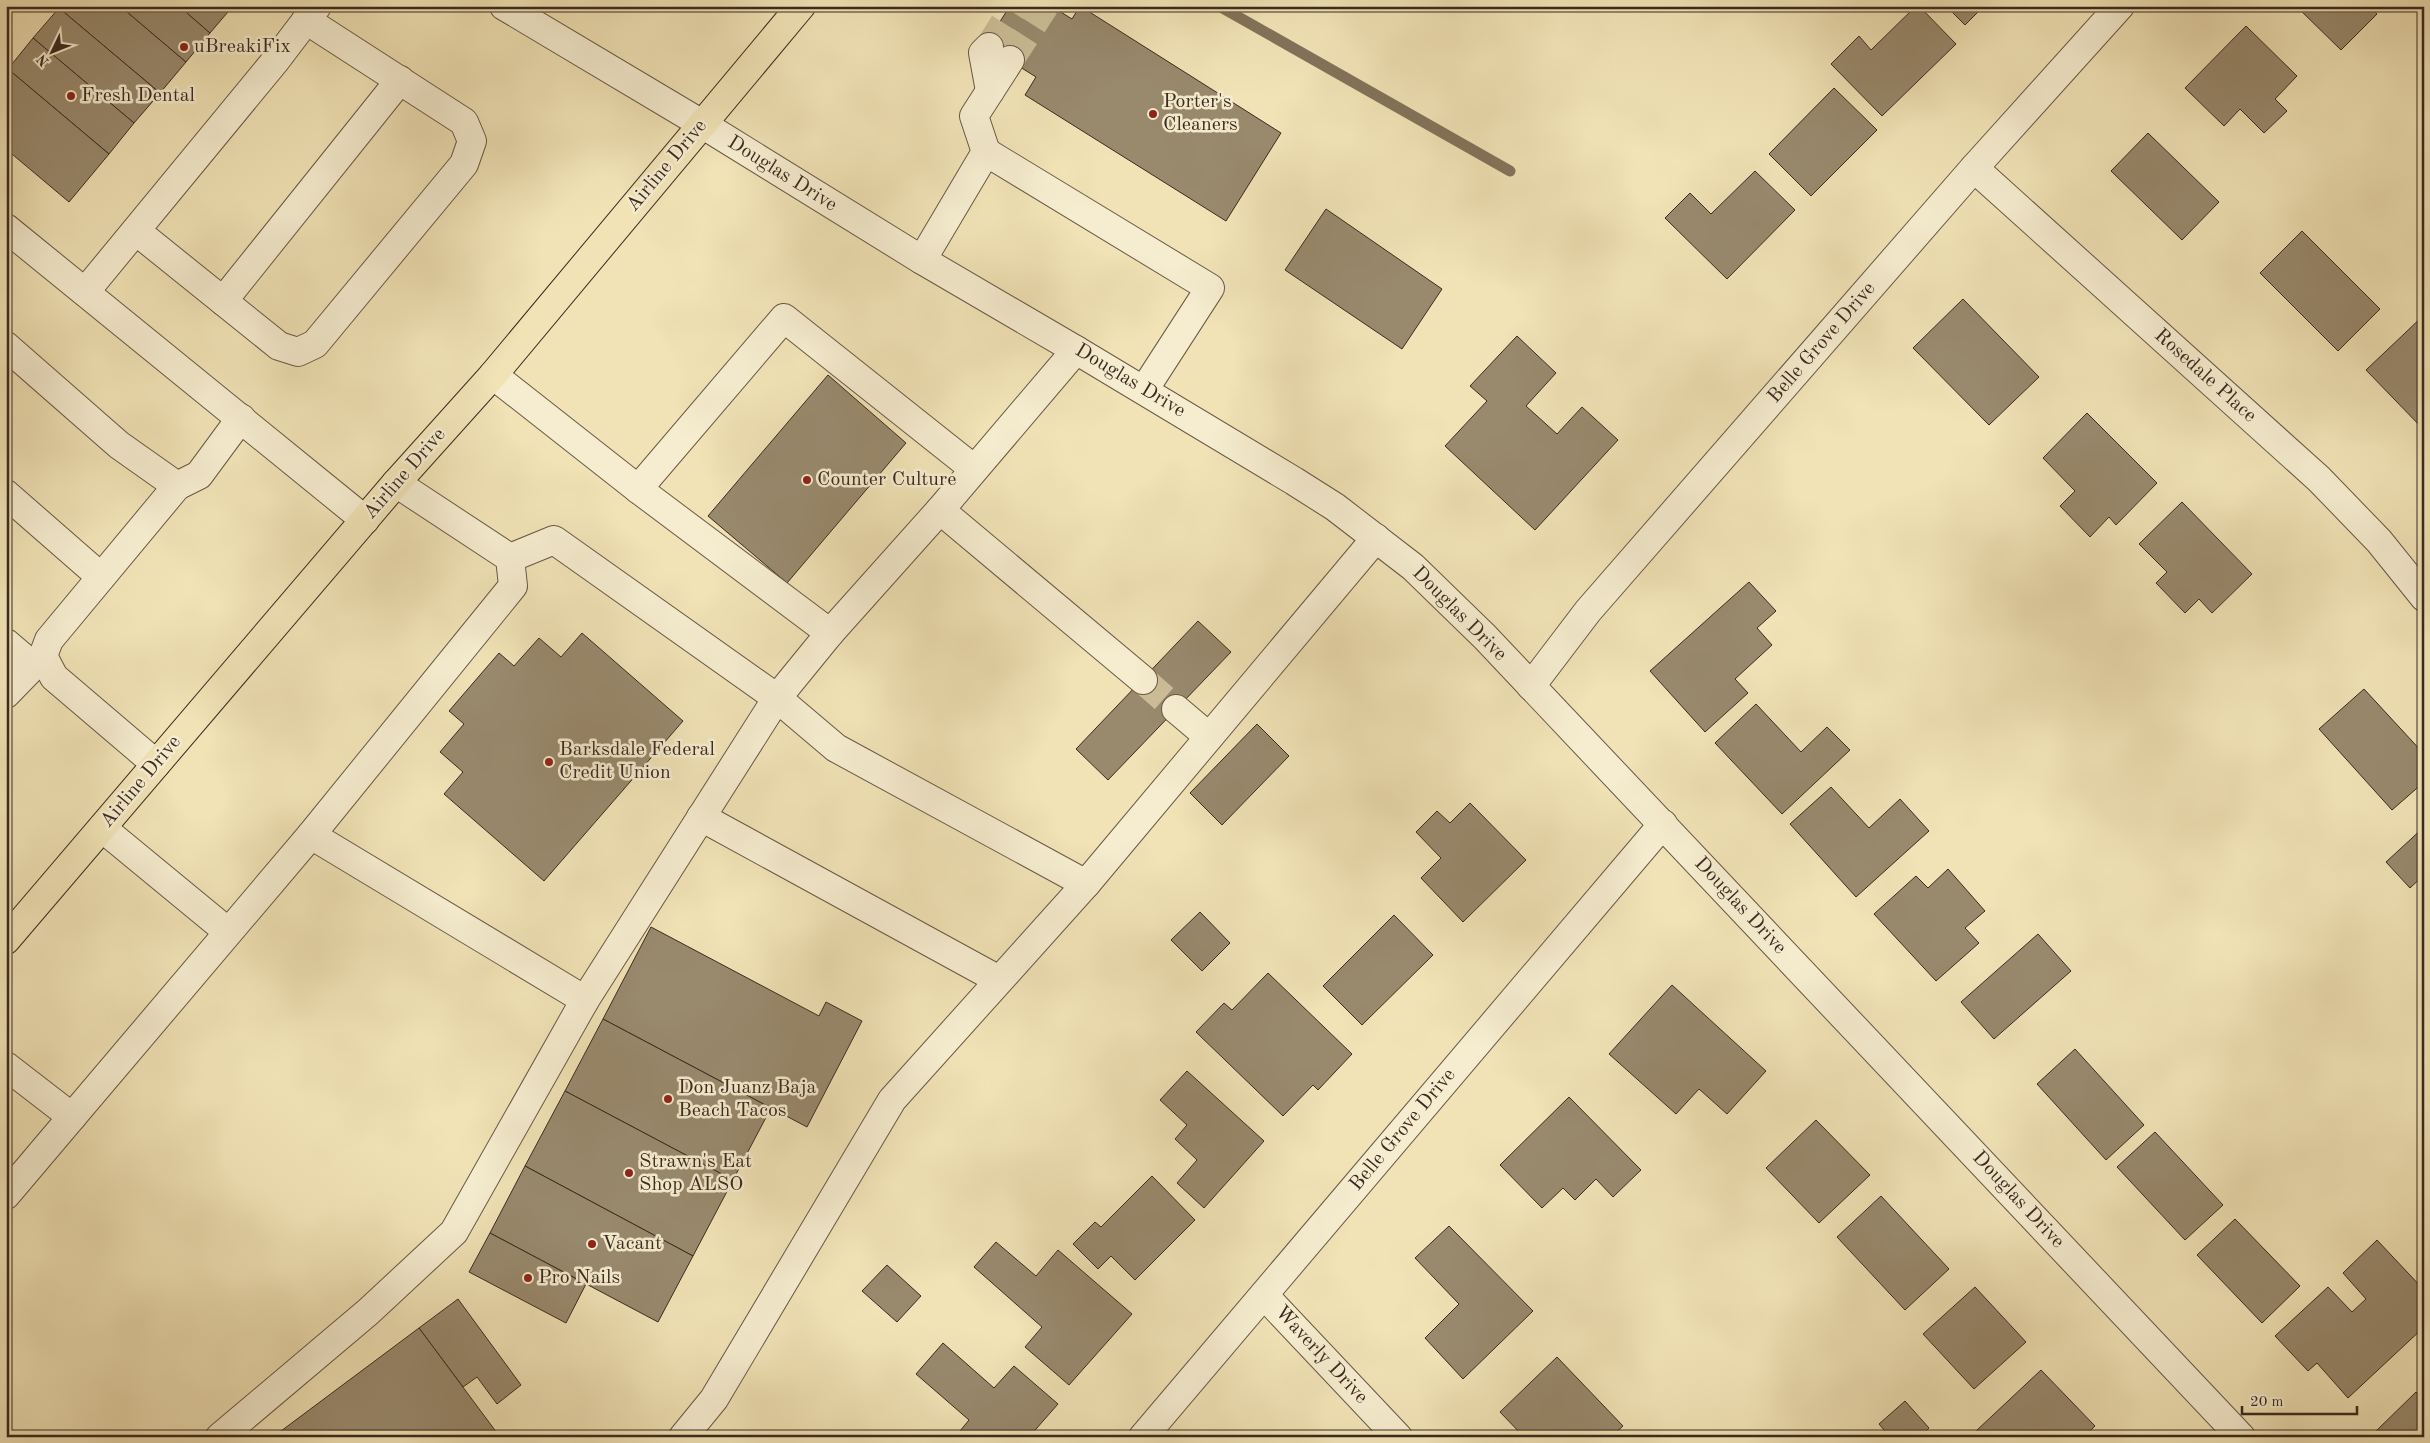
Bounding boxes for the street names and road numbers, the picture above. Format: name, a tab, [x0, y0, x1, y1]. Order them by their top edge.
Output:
street label: Airline Drive	[623, 116, 711, 216]
street label: Douglas Drive	[724, 133, 840, 215]
street label: Belle Grove Drive	[1764, 279, 1880, 407]
street label: Rosedale Place	[2150, 325, 2260, 427]
street label: Douglas Drive	[1071, 340, 1189, 422]
street label: Airline Drive	[360, 425, 450, 523]
street label: Douglas Drive	[1408, 563, 1510, 665]
street label: Airline Drive	[97, 732, 185, 832]
street label: Douglas Drive	[1690, 854, 1790, 958]
street label: Belle Grove Drive	[1346, 1065, 1460, 1195]
street label: Douglas Drive	[1968, 1148, 2068, 1252]
street label: Waverly Drive	[1271, 1302, 1371, 1408]

